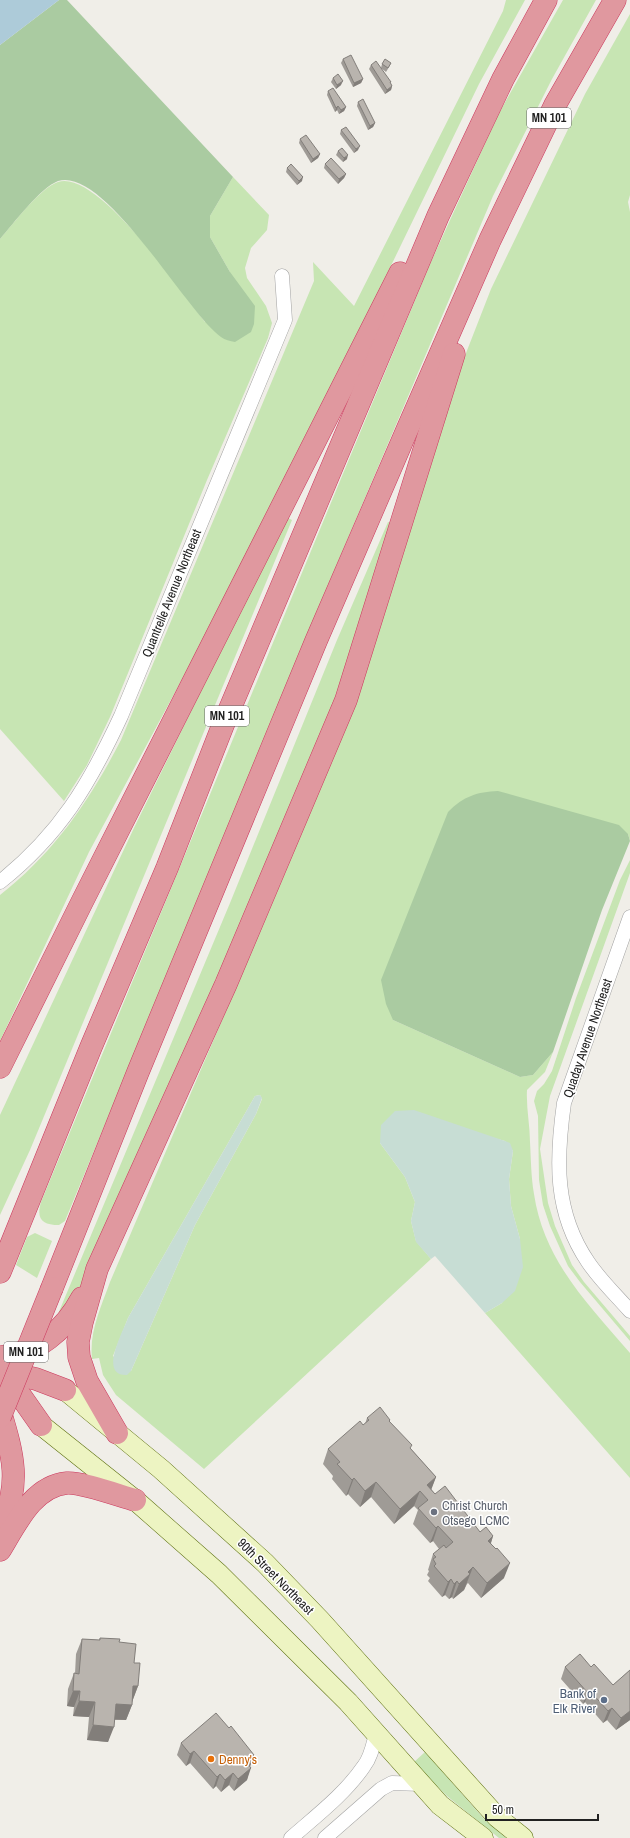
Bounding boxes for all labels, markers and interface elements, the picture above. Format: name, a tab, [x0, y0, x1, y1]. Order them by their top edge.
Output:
road number: MN 101	[527, 108, 571, 128]
street label: Quantrelle Avenue Northeast	[138, 527, 205, 660]
road number: MN 101	[205, 706, 249, 726]
street label: Quaday Avenue Northeast	[559, 976, 616, 1100]
road number: MN 101	[4, 1342, 48, 1362]
place label: Christ Church Otsego LCMC	[442, 1497, 510, 1529]
marker: Christ Church Otsego LCMC	[429, 1507, 439, 1517]
street label: 90th Street Northeast	[234, 1535, 318, 1618]
place label: Bank of Elk River	[553, 1685, 596, 1717]
marker: Bank of Elk River	[599, 1695, 609, 1705]
place label: Denny's	[219, 1751, 257, 1768]
marker: Denny's	[206, 1754, 216, 1764]
scale bar	[486, 1796, 598, 1822]
text: 50 m	[492, 1802, 514, 1818]

